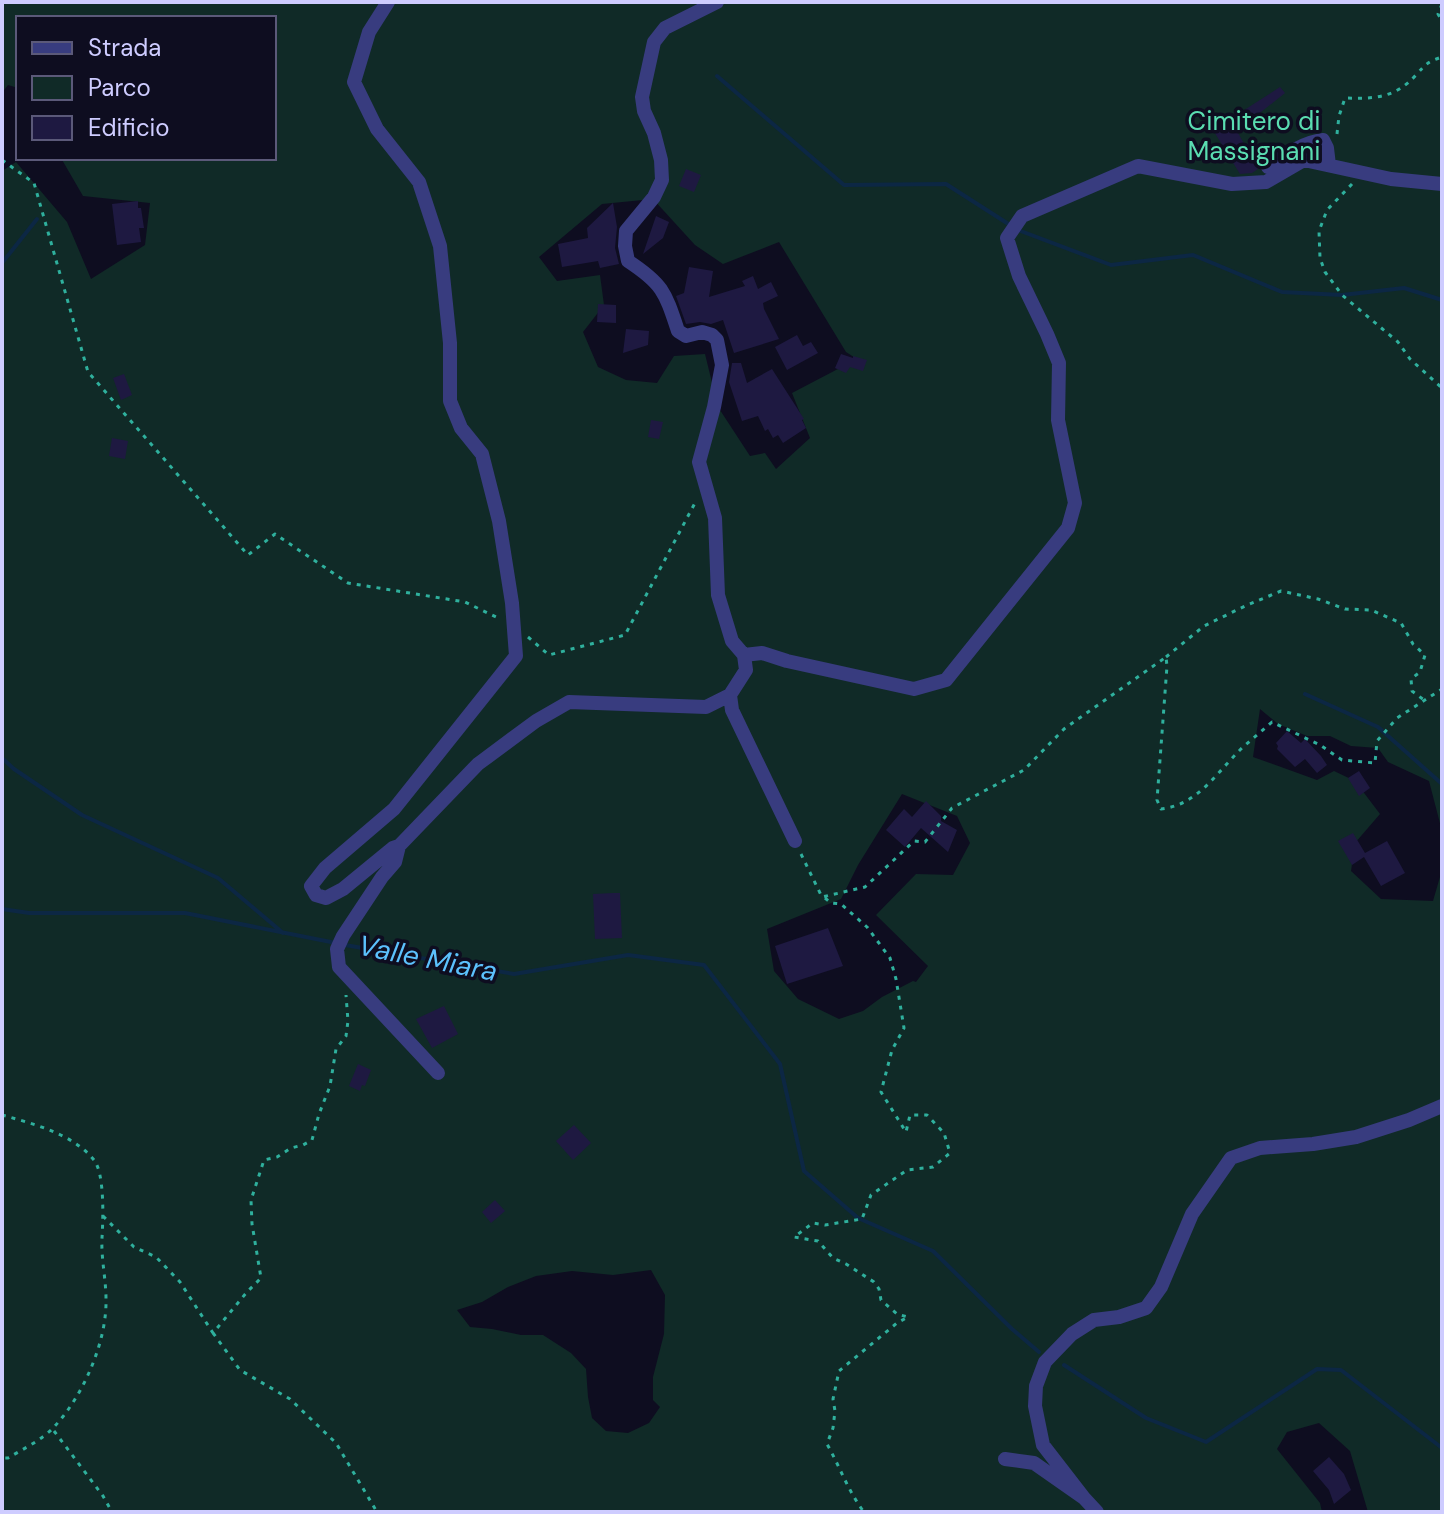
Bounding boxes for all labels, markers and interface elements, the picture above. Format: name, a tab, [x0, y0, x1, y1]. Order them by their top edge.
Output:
legend	[16, 16, 276, 160]
text: Strada	[88, 32, 161, 63]
text: Parco	[88, 72, 151, 103]
park label: Cimitero di Massignani	[1187, 104, 1321, 168]
text: Edificio	[88, 112, 170, 143]
water label: Valle Miara	[355, 927, 501, 990]

